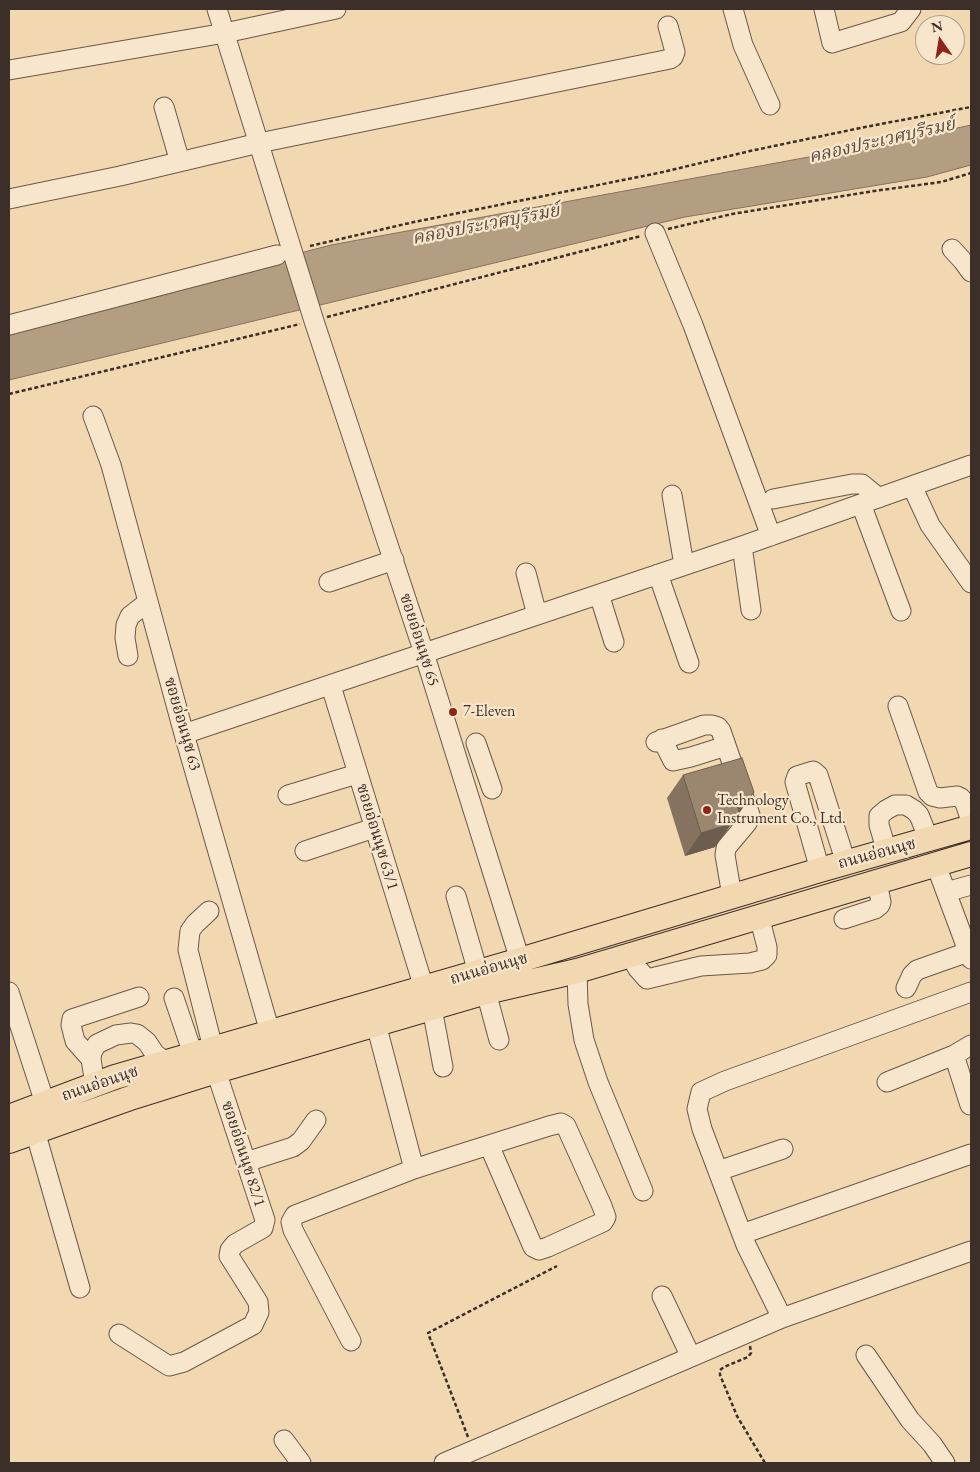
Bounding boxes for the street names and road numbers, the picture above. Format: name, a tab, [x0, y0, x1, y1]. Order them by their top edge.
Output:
street label: ซอยอ่อนนุช 65	[395, 591, 443, 689]
street label: ซอยอ่อนนุช 63	[160, 675, 204, 773]
street label: ซอยอ่อนนุช 63/1	[352, 781, 402, 893]
street label: ถนนอ่อนนุช	[836, 834, 918, 874]
street label: ถนนอ่อนนุช	[448, 949, 530, 989]
street label: ถนนอ่อนนุช	[59, 1062, 141, 1106]
street label: ซอยอ่อนนุช 82/1	[217, 1099, 269, 1209]

